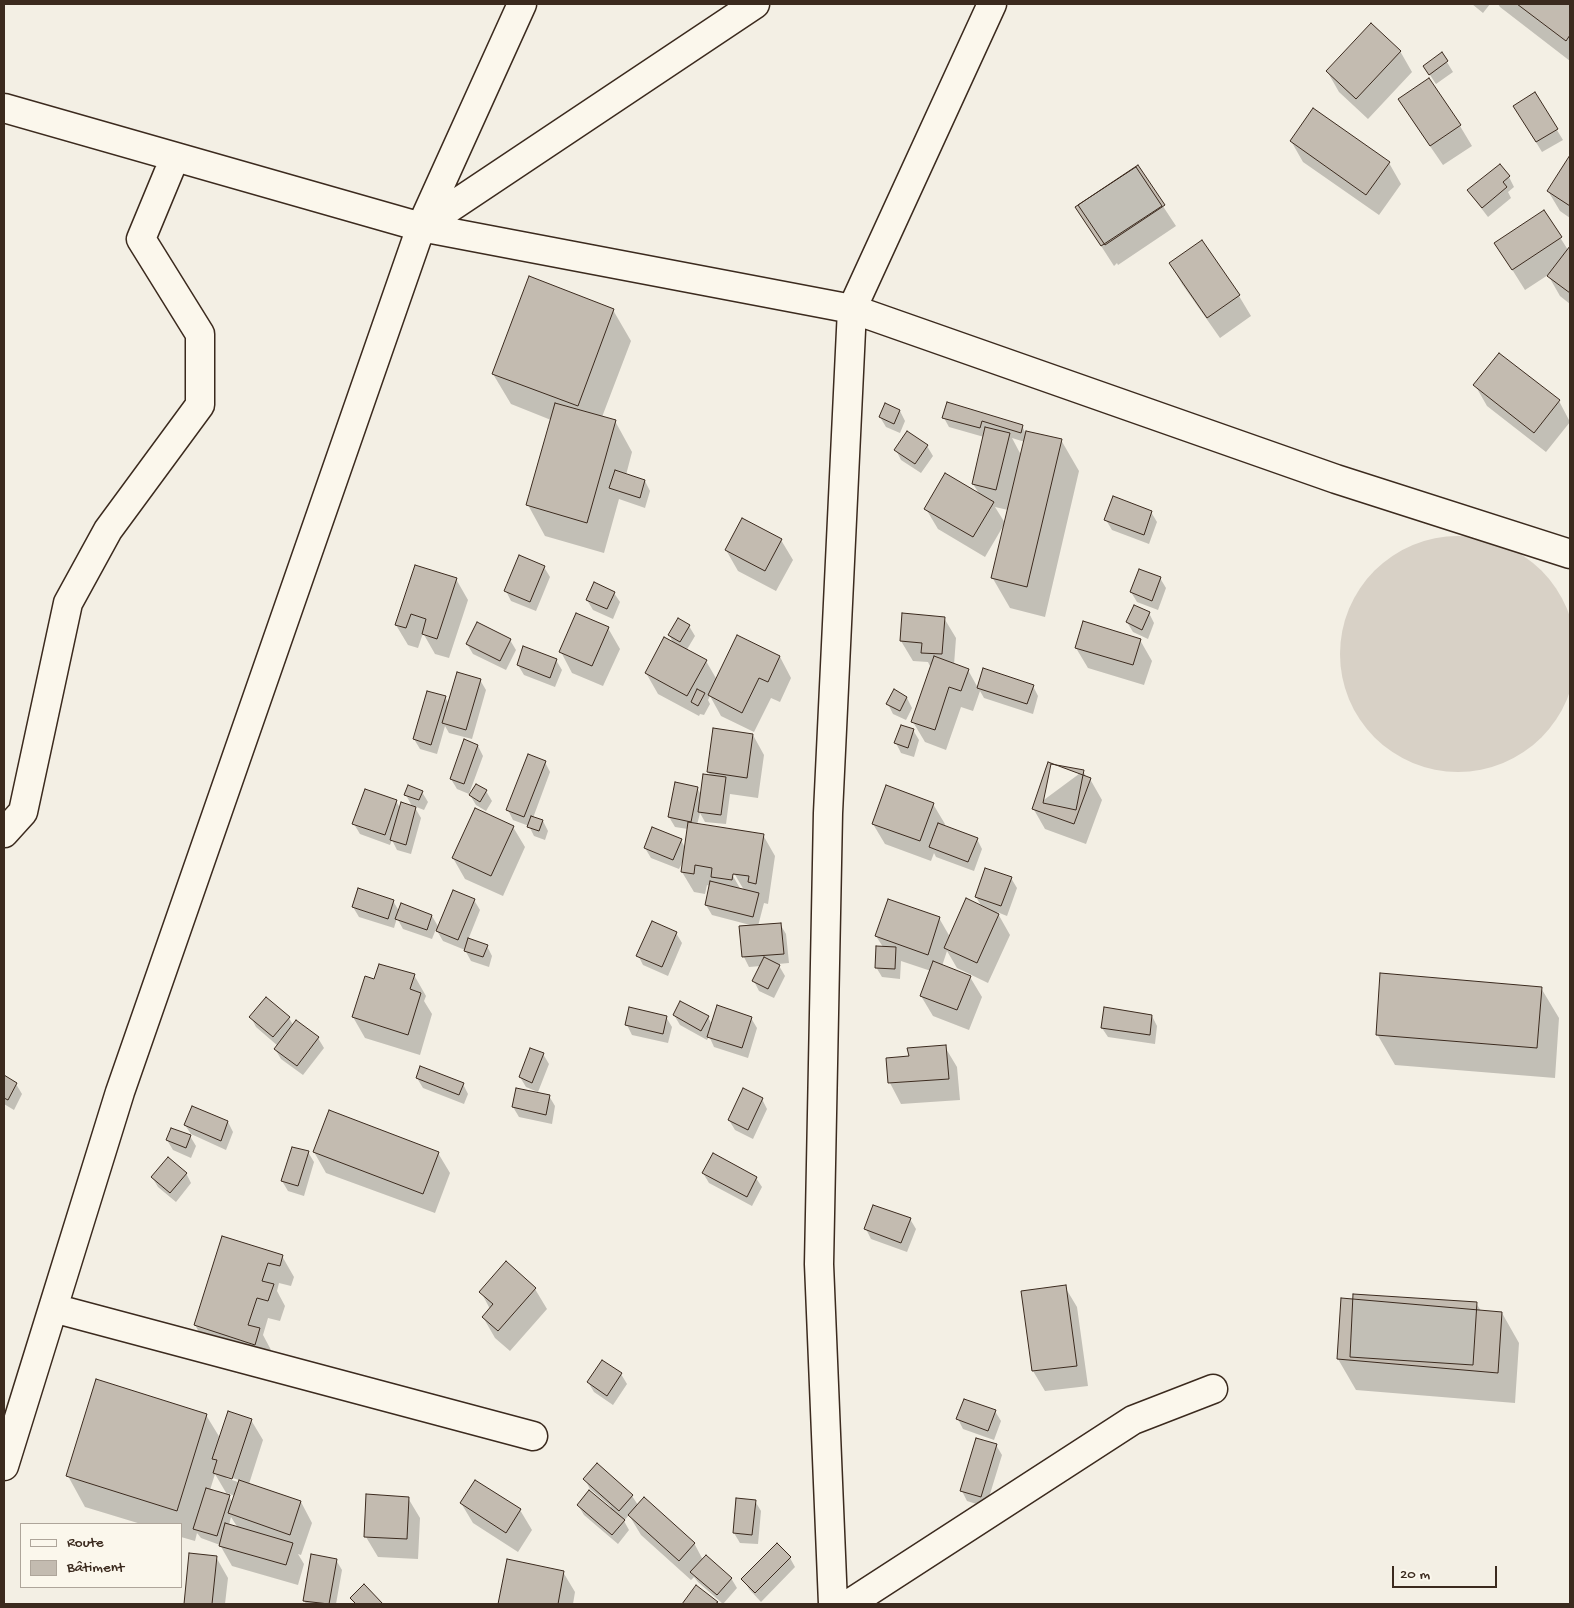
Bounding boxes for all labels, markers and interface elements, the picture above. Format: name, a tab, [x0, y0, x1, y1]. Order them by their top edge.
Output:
legend	[20, 1523, 182, 1588]
text: Route	[67, 1534, 104, 1552]
scale bar	[1394, 1556, 1499, 1588]
text: Bâtiment	[67, 1559, 124, 1577]
text: 20 m	[1400, 1566, 1430, 1584]

